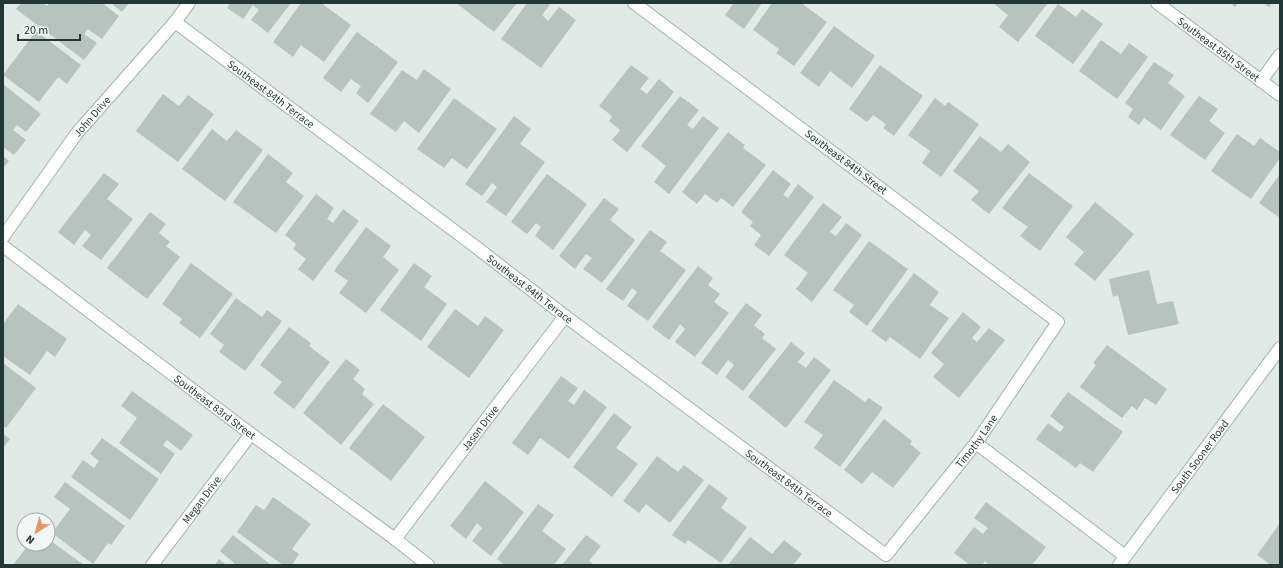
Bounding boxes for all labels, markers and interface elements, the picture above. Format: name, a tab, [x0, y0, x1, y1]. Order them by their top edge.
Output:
street label: Southeast 85th Street	[1174, 13, 1263, 85]
scale bar	[18, 16, 80, 42]
text: 20 m	[24, 22, 48, 39]
street label: Southeast 84th Terrace	[224, 56, 318, 132]
street label: John Drive	[70, 92, 114, 140]
street label: Southeast 84th Street	[802, 126, 890, 198]
street label: Southeast 84th Terrace	[484, 251, 577, 327]
street label: Southeast 83rd Street	[171, 371, 259, 443]
street label: Jason Drive	[458, 401, 502, 453]
street label: Timothy Lane	[951, 411, 1001, 471]
street label: South Sooner Road	[1167, 416, 1232, 497]
street label: Southeast 84th Terrace	[743, 445, 836, 521]
street label: Megan Drive	[178, 472, 225, 527]
north arrow	[16, 512, 56, 552]
text: N	[23, 531, 38, 548]

